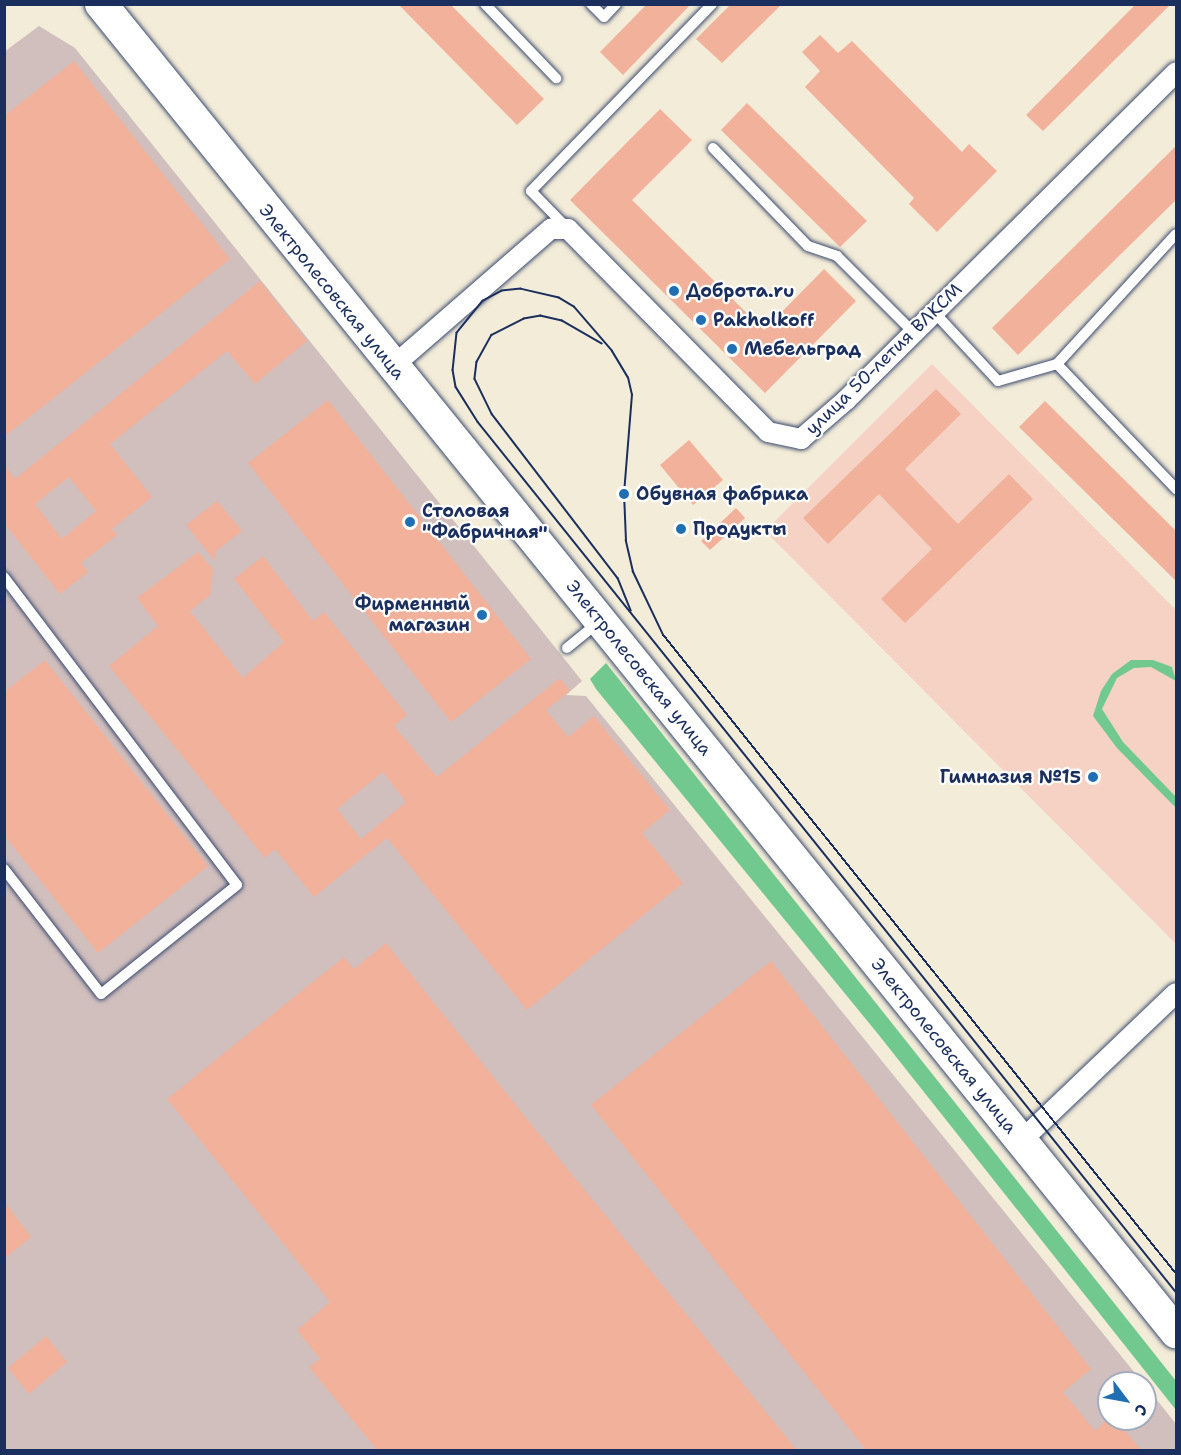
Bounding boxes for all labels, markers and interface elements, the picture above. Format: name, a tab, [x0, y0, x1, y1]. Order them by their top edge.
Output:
street label: Электролесовская улица	[255, 200, 409, 384]
street label: улица 50-летия ВЛКСМ	[801, 279, 967, 439]
place label: Доброта.ru	[686, 280, 794, 302]
marker: Доброта.ru	[667, 284, 681, 298]
place label: Pakholkoff	[713, 309, 814, 331]
marker: Pakholkoff	[694, 313, 708, 327]
place label: Мебельград	[744, 338, 861, 360]
marker: Мебельград	[725, 342, 739, 356]
place label: Обувная фабрика	[636, 483, 808, 505]
marker: Обувная фабрика	[617, 487, 631, 501]
place label: Столовая "Фабричная"	[422, 501, 548, 544]
marker: Столовая "Фабричная"	[403, 515, 417, 529]
place label: Продукты	[693, 518, 787, 540]
marker: Продукты	[674, 522, 688, 536]
street label: Электролесовская улица	[562, 576, 716, 760]
place label: Фирменный магазин	[355, 594, 470, 636]
marker: Фирменный магазин	[475, 608, 489, 622]
place label: Гимназия №15	[940, 766, 1081, 788]
marker: Гимназия №15	[1086, 770, 1100, 784]
street label: Электролесовская улица	[867, 954, 1021, 1138]
north arrow	[1097, 1371, 1157, 1431]
text: С	[1129, 1400, 1153, 1419]

